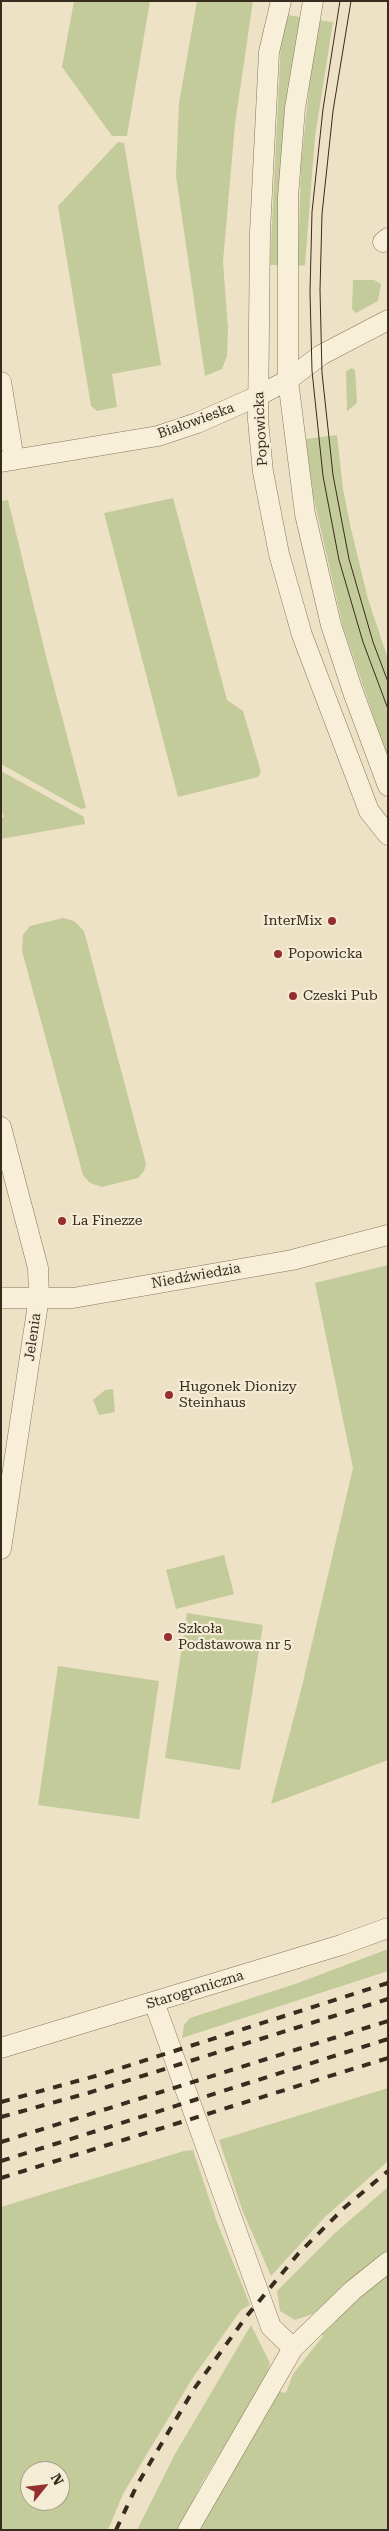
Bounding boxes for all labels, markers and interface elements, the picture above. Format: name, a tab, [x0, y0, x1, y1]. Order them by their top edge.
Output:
street label: Popowicka	[251, 391, 271, 467]
street label: Białowieska	[155, 399, 237, 443]
place label: InterMix	[263, 913, 322, 929]
marker: InterMix	[326, 915, 338, 927]
place label: Popowicka	[288, 946, 363, 962]
marker: Popowicka	[272, 948, 284, 960]
place label: Czeski Pub	[303, 988, 378, 1004]
marker: Czeski Pub	[287, 990, 299, 1002]
place label: La Finezze	[72, 1213, 142, 1229]
marker: La Finezze	[56, 1215, 68, 1227]
street label: Niedźwiedzia	[150, 1260, 242, 1292]
street label: Jelenia	[21, 1312, 45, 1362]
place label: Hugonek Dionizy Steinhaus	[179, 1379, 297, 1411]
marker: Hugonek Dionizy Steinhaus	[163, 1389, 175, 1401]
place label: Szkoła Podstawowa nr 5	[178, 1621, 292, 1654]
marker: Szkoła Podstawowa nr 5	[162, 1631, 174, 1643]
street label: Starograniczna	[144, 1967, 246, 2013]
north arrow	[20, 2461, 70, 2511]
text: N	[48, 2471, 67, 2488]

